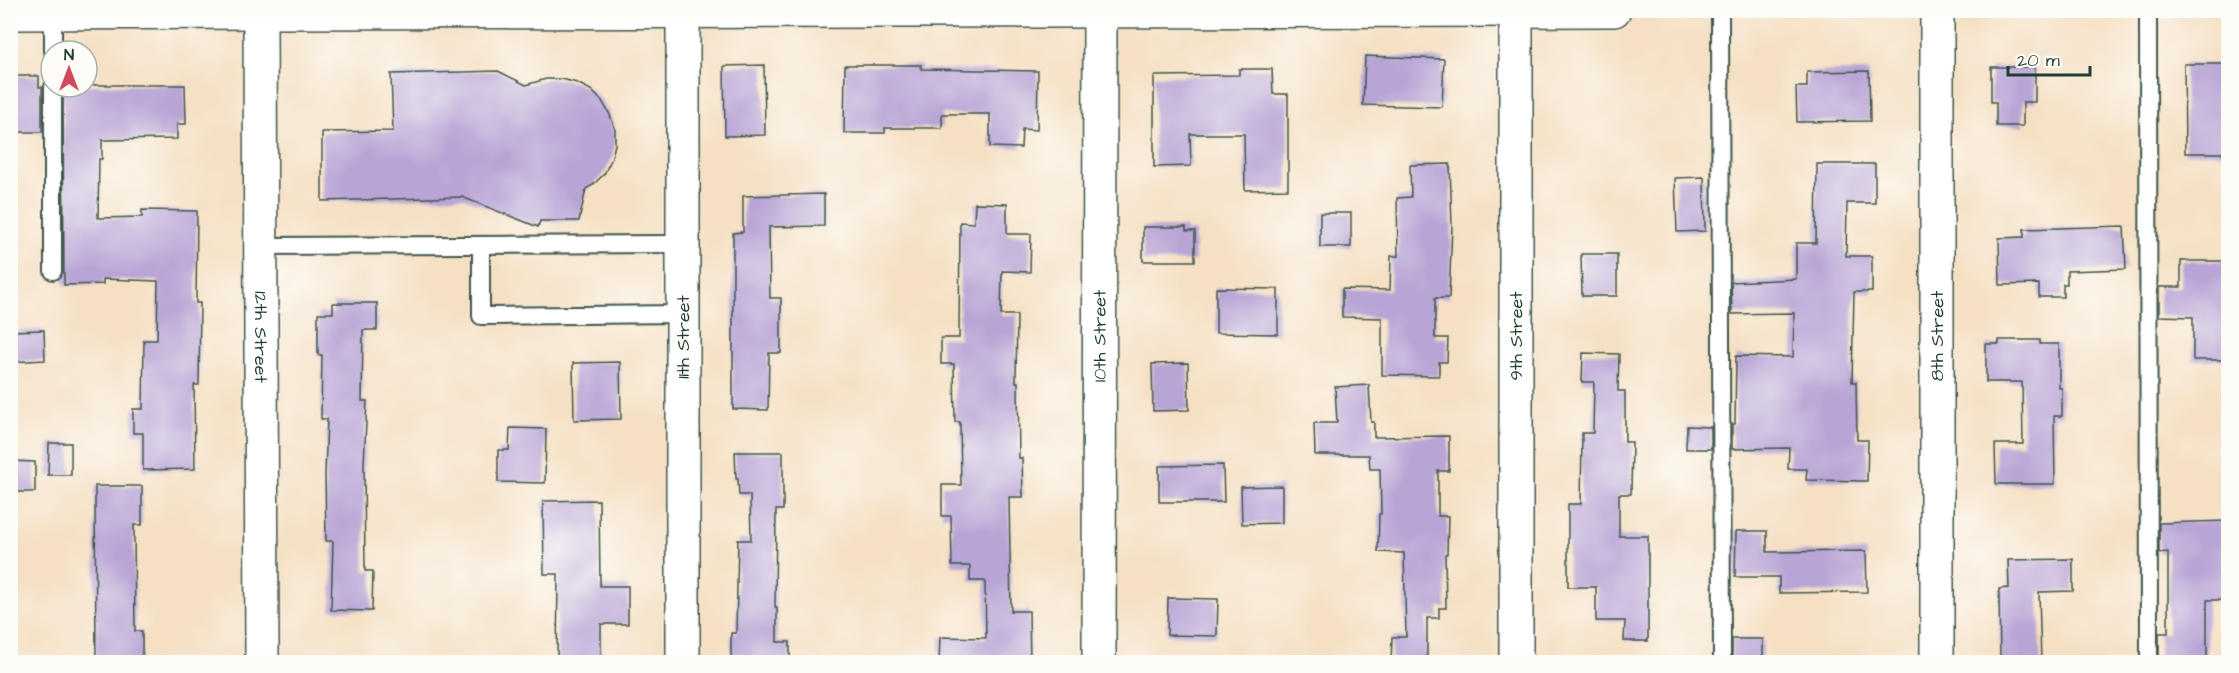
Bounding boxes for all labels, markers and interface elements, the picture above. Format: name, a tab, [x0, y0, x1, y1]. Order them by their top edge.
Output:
north arrow	[39, 39, 99, 99]
scale bar	[2008, 39, 2090, 77]
text: N	[64, 44, 74, 66]
text: 20 m	[2017, 48, 2060, 73]
street label: 10th Street	[1087, 289, 1112, 382]
street label: 8th Street	[1925, 290, 1950, 381]
street label: 12th Street	[248, 291, 274, 384]
street label: 9th Street	[1504, 291, 1529, 381]
street label: 11th Street	[671, 295, 696, 379]

